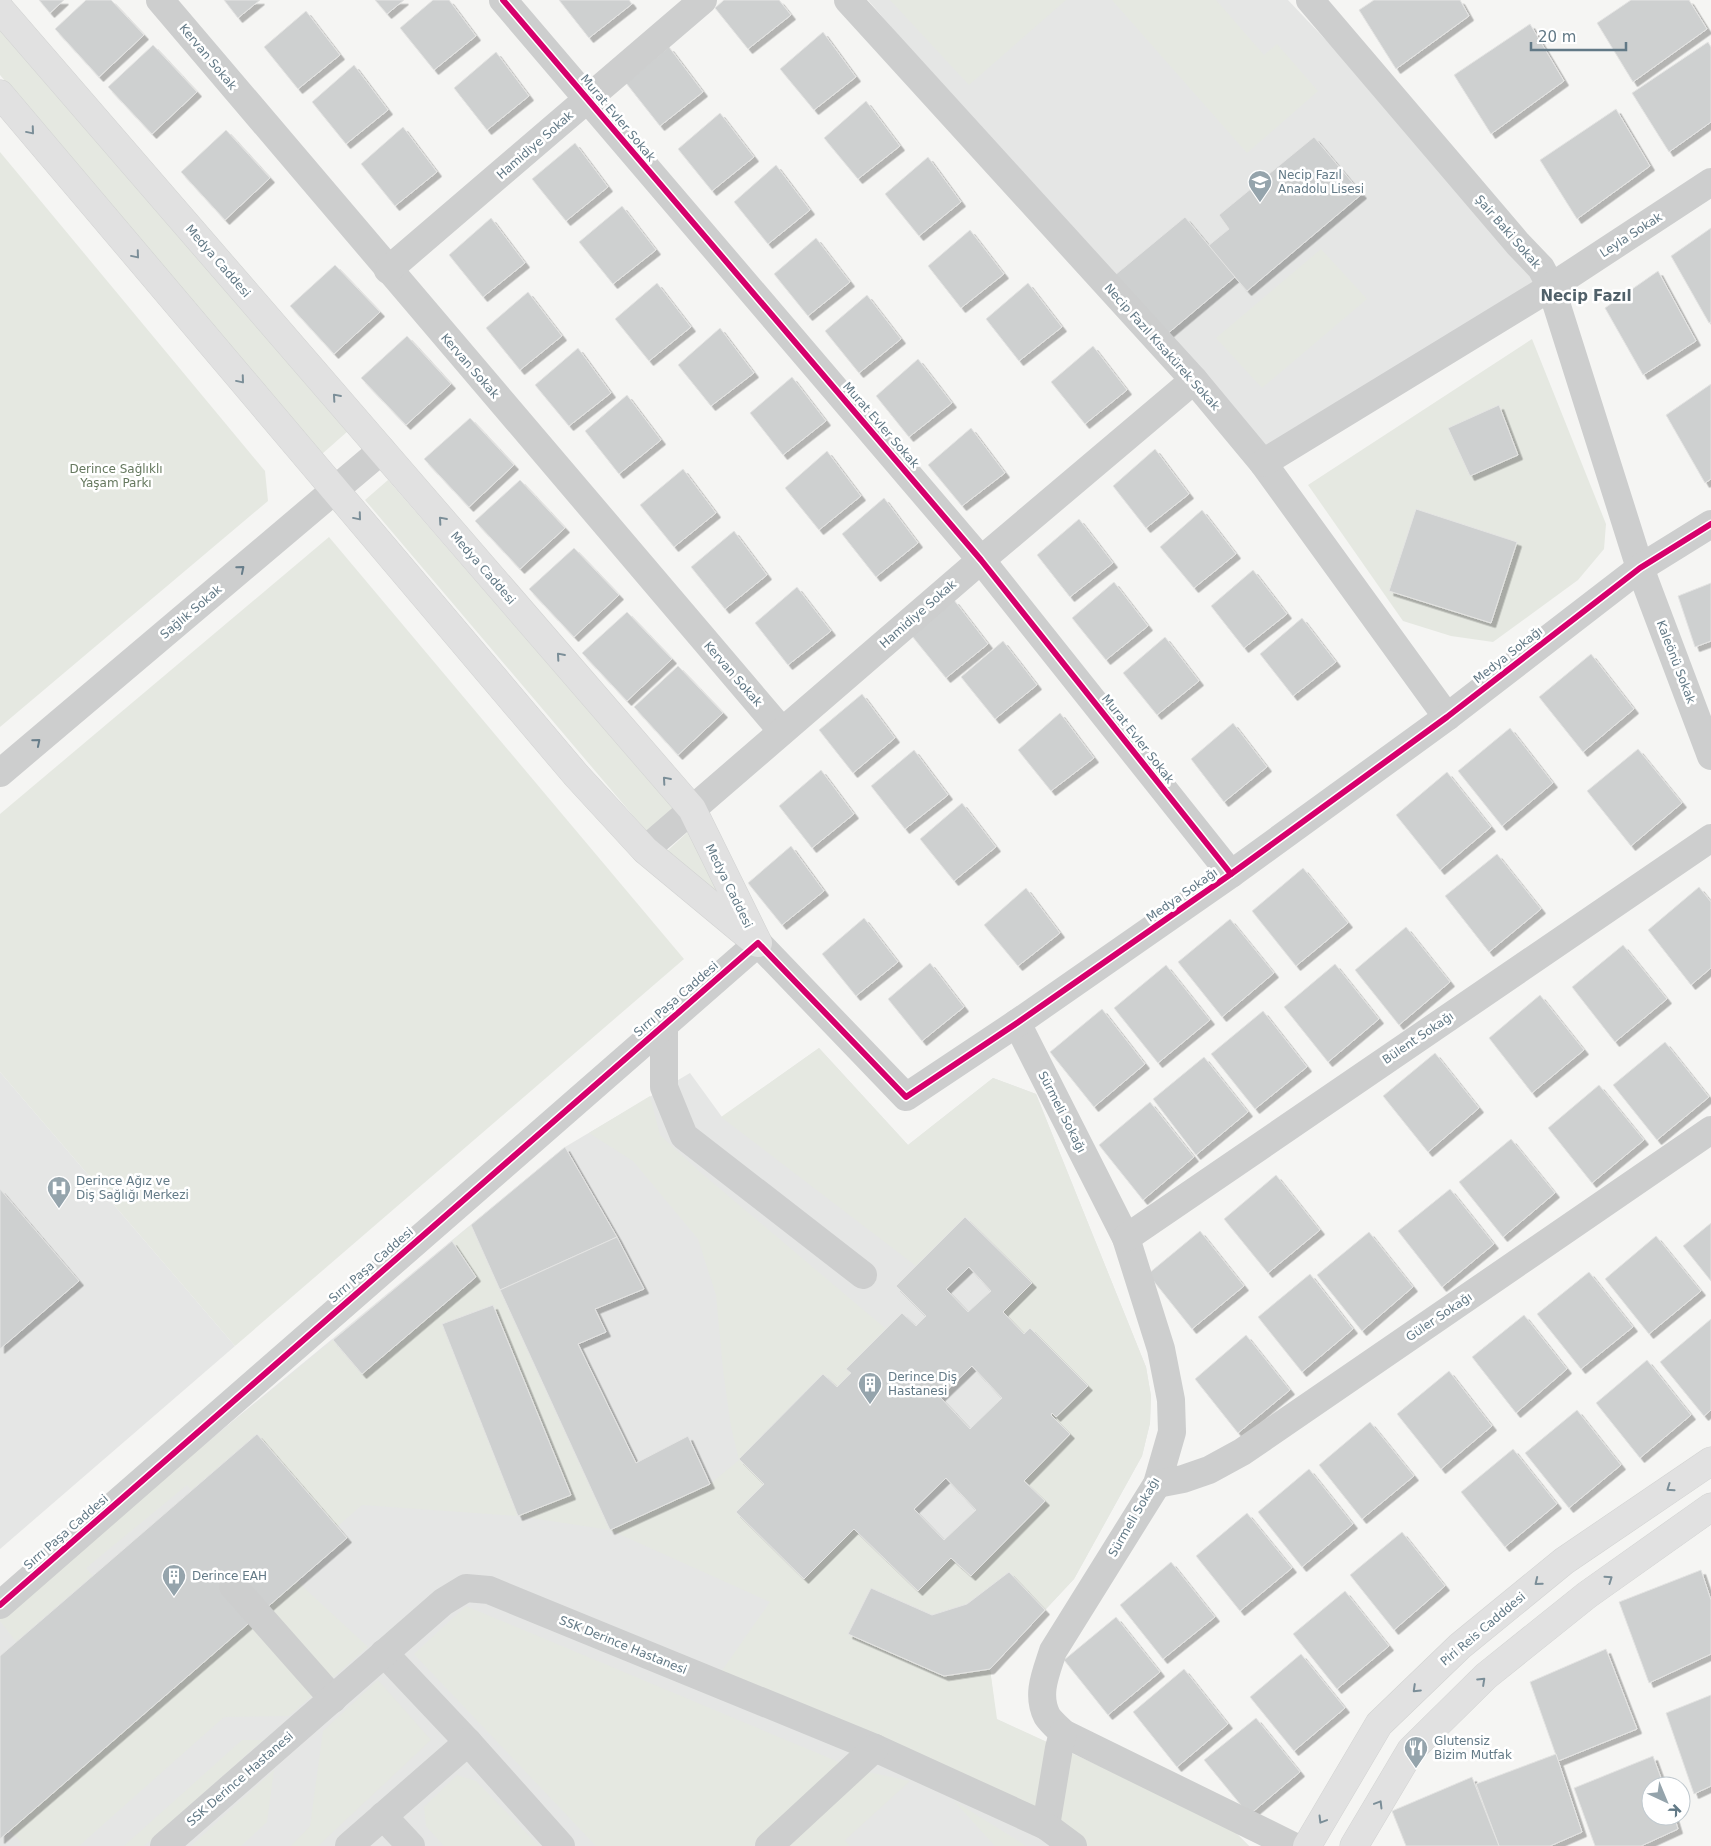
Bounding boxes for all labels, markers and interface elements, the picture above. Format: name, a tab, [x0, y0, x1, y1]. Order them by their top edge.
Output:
scale bar	[1531, 20, 1626, 52]
street label: Kervan Sokak	[176, 21, 240, 93]
text: 20 m	[1538, 28, 1576, 46]
street label: Murat Evler Sokak	[578, 72, 658, 164]
street label: Hamidiye Sokak	[494, 108, 576, 182]
one-way arrow	[26, 126, 35, 135]
place label: Necip Fazıl Anadolu Lisesi	[1278, 168, 1364, 196]
school or university icon: Necip Fazıl Anadolu Lisesi	[1247, 169, 1273, 203]
street label: Şair Baki Sokak	[1472, 192, 1544, 272]
street label: Leyla Sokak	[1597, 210, 1665, 260]
street label: Medya Caddesi	[183, 222, 253, 300]
one-way arrow	[131, 250, 140, 259]
street label: Necip Fazıl Kısakürek Sokak	[1101, 281, 1223, 413]
district label: Necip Fazıl	[1540, 287, 1632, 305]
street label: Kervan Sokak	[438, 331, 502, 401]
one-way arrow	[236, 374, 245, 383]
street label: Murat Evler Sokak	[840, 379, 922, 471]
one-way arrow	[333, 394, 342, 403]
park label: Derince Sağlıklı Yaşam Parkı	[69, 462, 163, 490]
one-way arrow	[352, 511, 360, 520]
one-way arrow	[439, 517, 448, 526]
street label: Medya Caddesi	[448, 529, 518, 607]
one-way arrow	[235, 566, 244, 574]
street label: Hamidiye Sokak	[877, 577, 959, 651]
street label: Sağlık Sokak	[157, 582, 225, 642]
street label: Kaleönü Sokak	[1654, 618, 1698, 706]
street label: Medya Sokağı	[1471, 624, 1545, 686]
street label: Kervan Sokak	[701, 639, 765, 709]
one-way arrow	[557, 653, 566, 662]
street label: Murat Evler Sokak	[1099, 692, 1177, 786]
one-way arrow	[32, 739, 41, 748]
one-way arrow	[663, 776, 672, 785]
street label: Medya Caddesi	[703, 842, 755, 930]
street label: Medya Sokağı	[1144, 865, 1220, 925]
street label: Sırrı Paşa Caddesi	[631, 959, 721, 1039]
street label: Bülent Sokağı	[1380, 1009, 1456, 1067]
street label: Sürmeli Sokağı	[1035, 1069, 1089, 1155]
place label: Derince Ağız ve Diş Sağlığı Merkezi	[76, 1174, 189, 1202]
hospital icon: Derince Ağız ve Diş Sağlığı Merkezi	[46, 1175, 72, 1209]
street label: Sırrı Paşa Caddesi	[326, 1225, 416, 1305]
street label: Güler Sokağı	[1403, 1290, 1475, 1344]
place label: Derince Diş Hastanesi	[888, 1370, 957, 1398]
building icon: Derince Diş Hastanesi	[857, 1371, 883, 1405]
street label: Sürmeli Sokağı	[1106, 1475, 1162, 1559]
one-way arrow	[1667, 1482, 1676, 1491]
street label: Sırrı Paşa Caddesi	[21, 1492, 111, 1572]
building icon: Derince EAH	[161, 1563, 187, 1597]
place label: Derince EAH	[192, 1569, 267, 1583]
one-way arrow	[1603, 1576, 1613, 1585]
one-way arrow	[1535, 1577, 1544, 1585]
street label: Piri Reis Cadddesi	[1438, 1589, 1528, 1669]
street label: SSK Derince Hastanesi	[557, 1613, 689, 1677]
one-way arrow	[1476, 1678, 1485, 1687]
one-way arrow	[1412, 1683, 1421, 1692]
street label: SSK Derince Hastanesi	[184, 1729, 296, 1829]
place label: Glutensiz Bizim Mutfak	[1434, 1734, 1512, 1762]
restaurant icon: Glutensiz Bizim Mutfak	[1403, 1735, 1429, 1769]
north arrow	[1641, 1776, 1691, 1826]
one-way arrow	[1372, 1801, 1382, 1810]
text: K	[1665, 1801, 1684, 1821]
one-way arrow	[1319, 1815, 1329, 1824]

